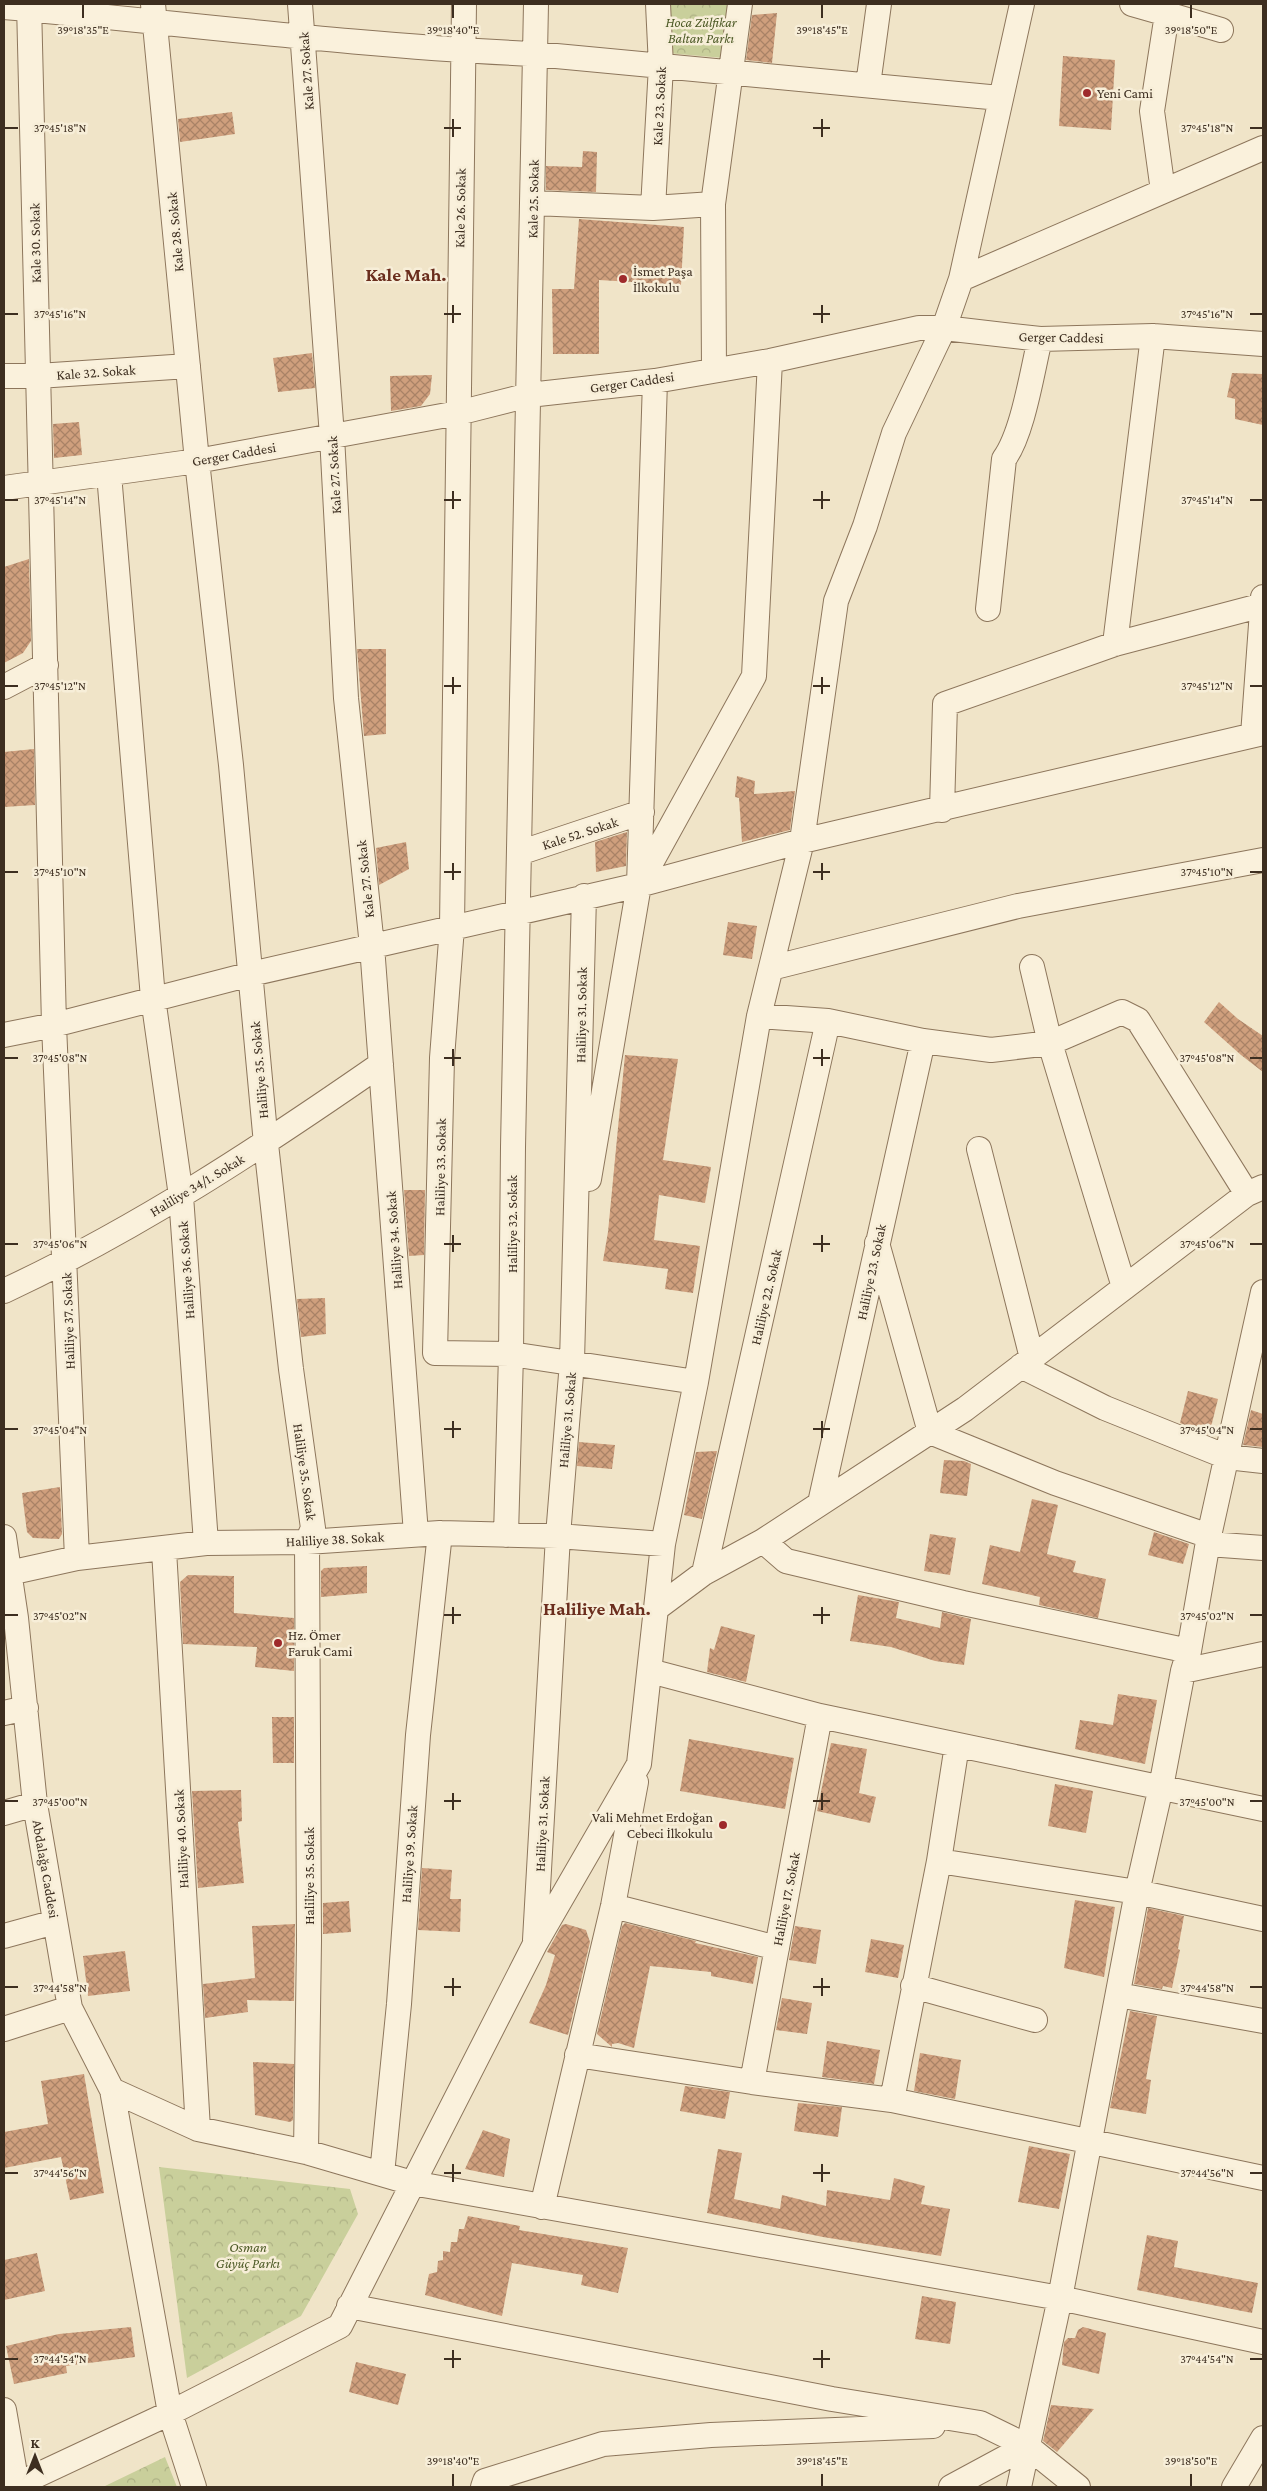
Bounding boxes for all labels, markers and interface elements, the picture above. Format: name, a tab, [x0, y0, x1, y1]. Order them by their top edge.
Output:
park label: Hoca Zülfikar Baltan Parkı	[665, 14, 738, 46]
text: 39°18'35"E	[57, 23, 109, 37]
text: 39°18'40"E	[427, 23, 480, 37]
text: 39°18'45"E	[796, 23, 848, 37]
text: 39°18'50"E	[1165, 23, 1218, 37]
street label: Kale 27. Sokak	[295, 31, 317, 111]
street label: Kale 23. Sokak	[649, 66, 669, 146]
place label: Yeni Cami	[1097, 85, 1153, 101]
marker: Yeni Cami	[1081, 87, 1093, 99]
text: 37°45'18"N	[34, 121, 86, 135]
text: 37°45'18"N	[1181, 121, 1233, 135]
street label: Kale 25. Sokak	[524, 159, 542, 239]
street label: Kale 26. Sokak	[451, 168, 469, 248]
street label: Kale 28. Sokak	[164, 191, 186, 273]
street label: Kale 30. Sokak	[26, 202, 44, 283]
place label: İsmet Paşa İlkokulu	[633, 263, 693, 295]
district label: Kale Mah.	[365, 264, 447, 285]
marker: İsmet Paşa İlkokulu	[617, 273, 629, 285]
text: 37°45'16"N	[34, 307, 86, 321]
text: 37°45'16"N	[1181, 307, 1233, 321]
street label: Gerger Caddesi	[1018, 328, 1104, 346]
street label: Kale 32. Sokak	[56, 361, 136, 383]
street label: Gerger Caddesi	[589, 368, 675, 396]
street label: Kale 27. Sokak	[324, 435, 344, 514]
street label: Gerger Caddesi	[191, 439, 278, 469]
text: 37°45'14"N	[34, 493, 86, 507]
text: 37°45'14"N	[1181, 493, 1233, 507]
text: 37°45'12"N	[34, 679, 86, 693]
text: 37°45'12"N	[1181, 679, 1233, 693]
street label: Kale 52. Sokak	[540, 813, 620, 853]
street label: Kale 27. Sokak	[353, 839, 377, 919]
text: 37°45'10"N	[34, 865, 87, 879]
text: 37°45'10"N	[1181, 865, 1234, 879]
street label: Haliliye 31. Sokak	[572, 967, 590, 1063]
street label: Haliliye 35. Sokak	[247, 1020, 271, 1119]
text: 37°45'08"N	[33, 1051, 88, 1065]
text: 37°45'08"N	[1180, 1051, 1235, 1065]
street label: Haliliye 33. Sokak	[431, 1118, 449, 1216]
street label: Haliliye 34/1. Sokak	[147, 1150, 247, 1219]
street label: Haliliye 32. Sokak	[504, 1175, 520, 1273]
street label: Haliliye 34. Sokak	[383, 1190, 405, 1290]
street label: Haliliye 36. Sokak	[175, 1220, 197, 1320]
street label: Haliliye 23. Sokak	[853, 1222, 889, 1321]
text: 37°45'06"N	[33, 1237, 87, 1251]
text: 37°45'06"N	[1180, 1237, 1234, 1251]
street label: Haliliye 22. Sokak	[747, 1247, 785, 1346]
street label: Haliliye 37. Sokak	[58, 1272, 78, 1370]
street label: Haliliye 31. Sokak	[555, 1371, 579, 1468]
text: 37°45'04"N	[33, 1423, 87, 1437]
street label: Haliliye 35. Sokak	[290, 1423, 320, 1522]
text: 37°45'04"N	[1180, 1423, 1234, 1437]
street label: Haliliye 38. Sokak	[285, 1528, 385, 1550]
district label: Haliliye Mah.	[543, 1598, 651, 1619]
text: 37°45'02"N	[33, 1609, 87, 1623]
text: 37°45'02"N	[1180, 1609, 1234, 1623]
place label: Hz. Ömer Faruk Cami	[288, 1627, 353, 1659]
marker: Hz. Ömer Faruk Cami	[272, 1637, 284, 1649]
street label: Haliliye 31. Sokak	[532, 1775, 553, 1872]
street label: Haliliye 40. Sokak	[170, 1789, 192, 1889]
text: 37°45'00"N	[32, 1795, 88, 1809]
text: 37°45'00"N	[1179, 1795, 1235, 1809]
street label: Haliliye 39. Sokak	[398, 1804, 420, 1903]
place label: Vali Mehmet Erdoğan Cebeci İlkokulu	[592, 1809, 714, 1841]
street label: Abdalağa Caddesi	[29, 1819, 63, 1920]
marker: Vali Mehmet Erdoğan Cebeci İlkokulu	[717, 1819, 729, 1831]
street label: Haliliye 35. Sokak	[301, 1827, 317, 1925]
street label: Haliliye 17. Sokak	[769, 1851, 803, 1947]
text: 37°44'58"N	[33, 1981, 87, 1995]
text: 37°44'58"N	[1180, 1981, 1234, 1995]
text: 37°44'56"N	[33, 2166, 87, 2180]
text: 37°44'56"N	[1180, 2166, 1234, 2180]
park label: Osman Güyüç Parkı	[216, 2239, 280, 2271]
text: 37°44'54"N	[33, 2352, 87, 2366]
text: 37°44'54"N	[1180, 2352, 1234, 2366]
north arrow	[10, 2431, 60, 2481]
text: K	[31, 2435, 41, 2451]
text: 39°18'40"E	[427, 2454, 480, 2468]
text: 39°18'45"E	[796, 2454, 848, 2468]
text: 39°18'50"E	[1165, 2454, 1218, 2468]

